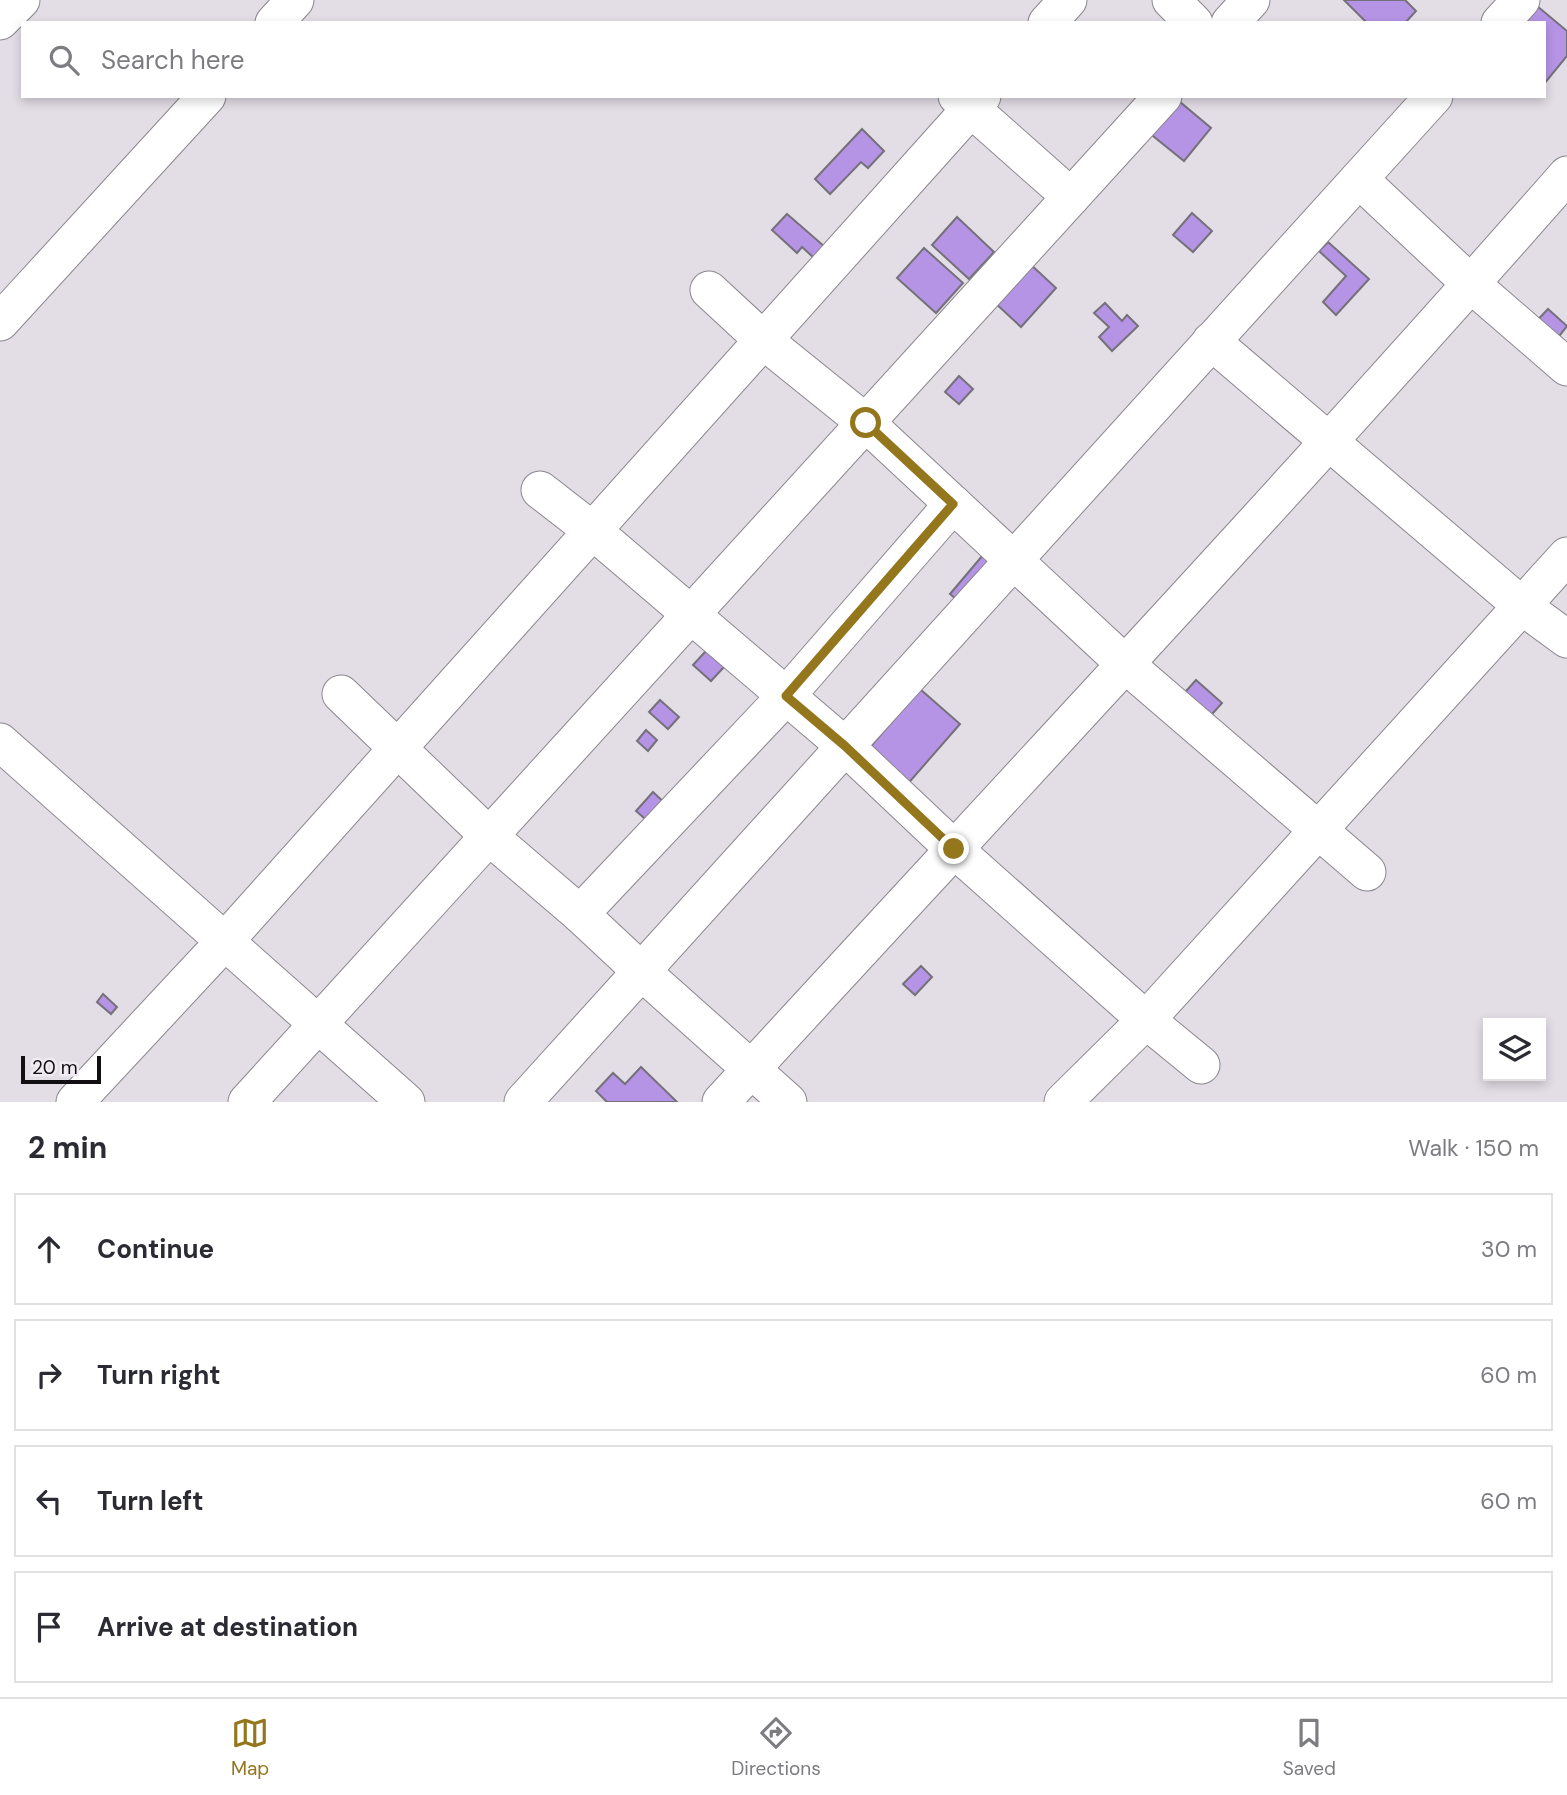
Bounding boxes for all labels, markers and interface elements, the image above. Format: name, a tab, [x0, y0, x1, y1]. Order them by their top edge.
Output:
search box	[21, 21, 1546, 98]
icon: search	[45, 41, 83, 79]
text: Search here	[101, 43, 244, 77]
route start	[850, 407, 881, 438]
route end	[938, 833, 969, 864]
map controls	[1483, 1018, 1546, 1081]
button: layers	[1483, 1018, 1546, 1081]
scale bar	[21, 1053, 102, 1085]
text: 20 m	[32, 1055, 78, 1080]
text: 2 min	[28, 1128, 107, 1167]
text: Walk · 150 m	[1408, 1133, 1539, 1163]
icon: ahead	[30, 1230, 68, 1268]
text: Continue	[97, 1232, 214, 1266]
text: 30 m	[1481, 1234, 1537, 1264]
icon: right	[30, 1356, 68, 1394]
text: Turn right	[97, 1358, 221, 1392]
text: 60 m	[1480, 1360, 1537, 1390]
icon: left	[30, 1482, 68, 1520]
text: Turn left	[97, 1484, 204, 1518]
text: 60 m	[1480, 1486, 1537, 1516]
icon: arrive	[30, 1608, 68, 1646]
text: Arrive at destination	[97, 1610, 358, 1644]
tab: Map	[231, 1714, 269, 1781]
tab: Directions	[731, 1714, 821, 1781]
tab: Saved	[1283, 1714, 1336, 1781]

